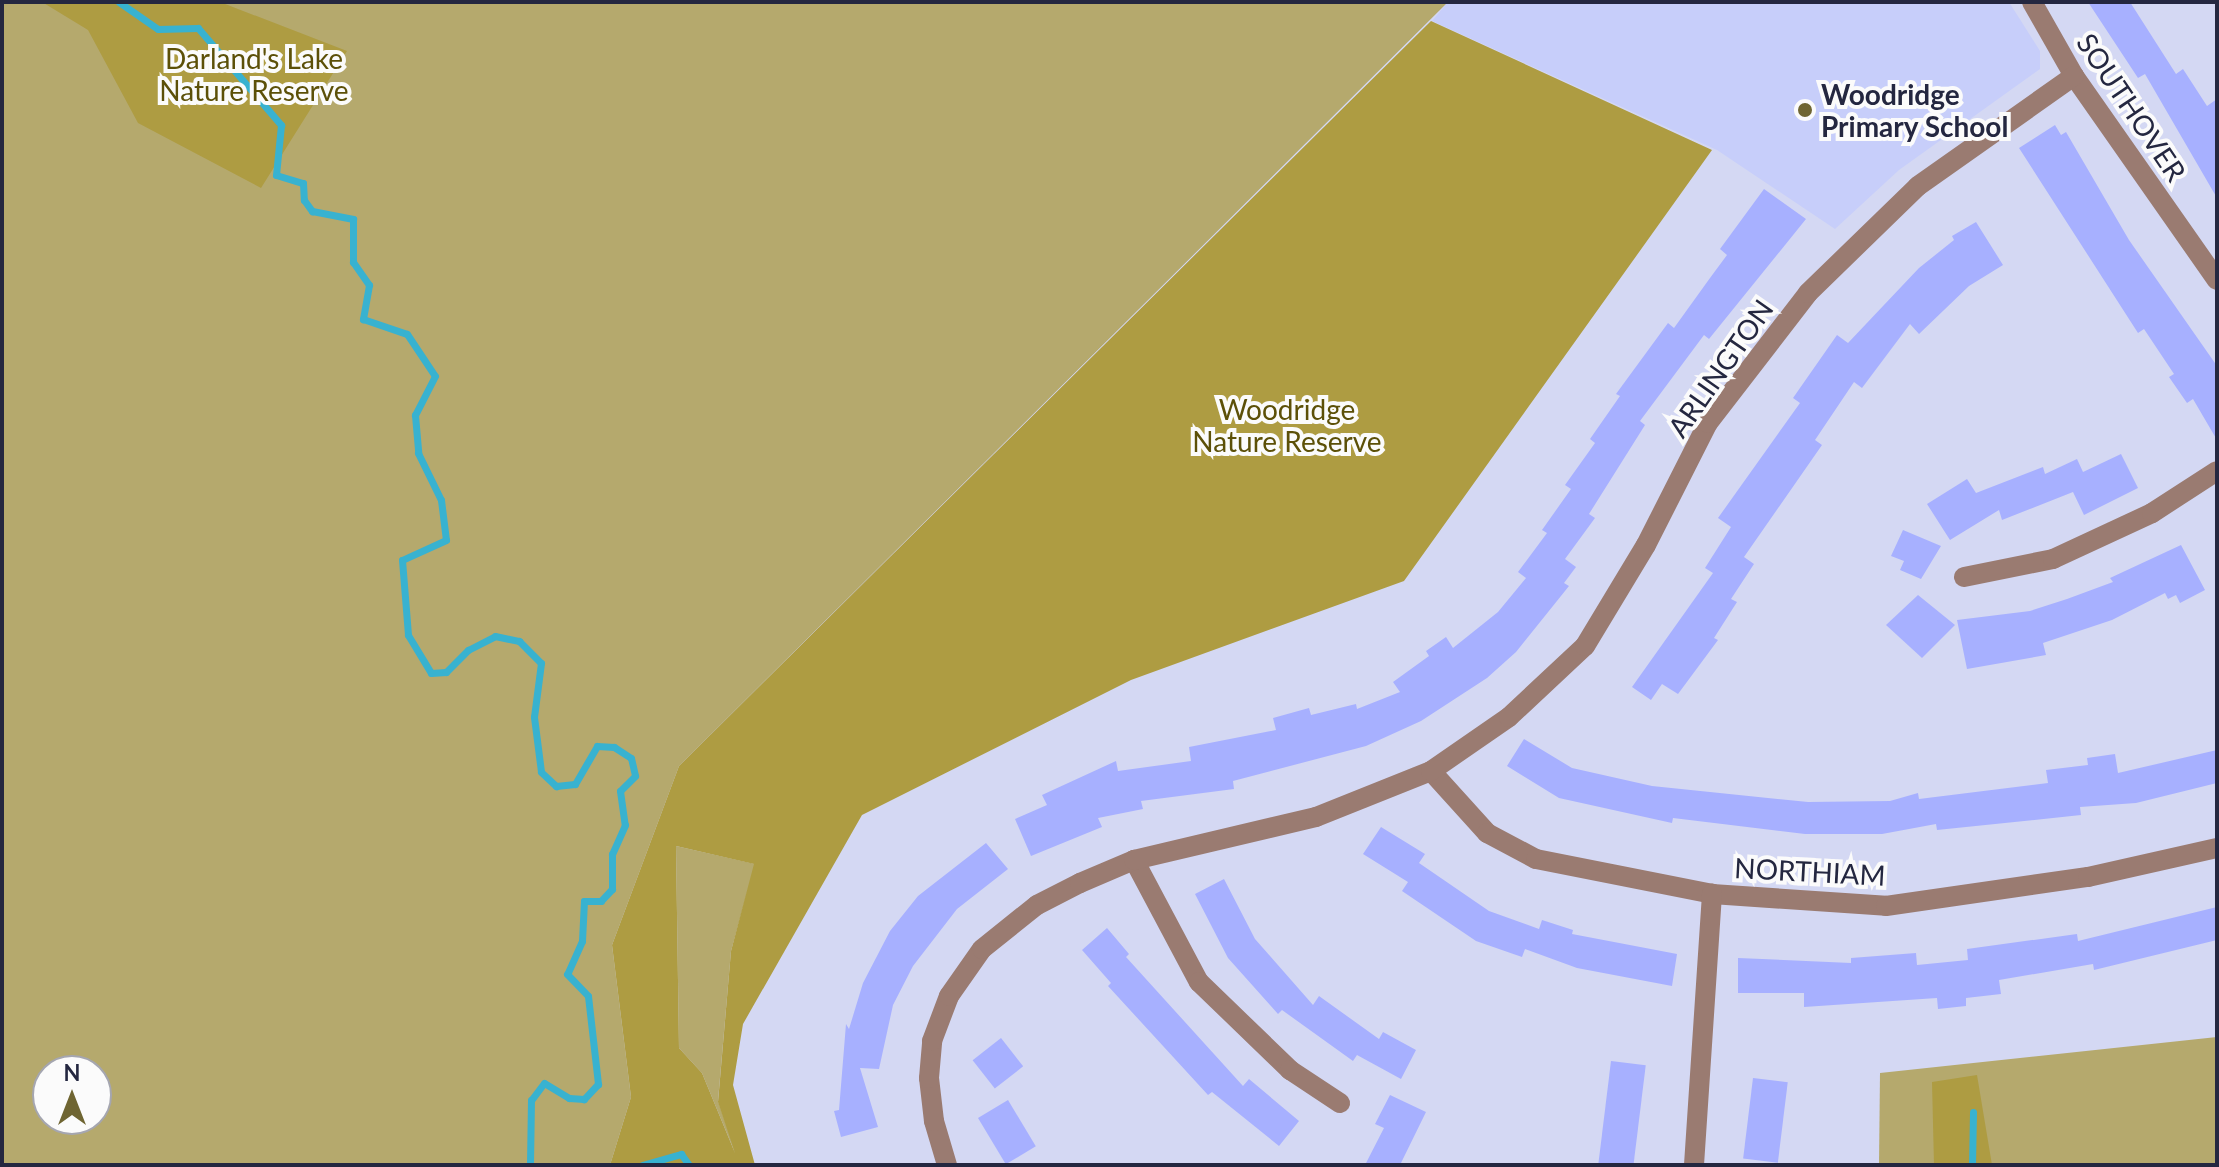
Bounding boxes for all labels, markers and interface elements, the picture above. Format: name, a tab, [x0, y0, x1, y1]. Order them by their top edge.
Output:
street label: SOUTHOVER	[2070, 27, 2194, 187]
park label: Darland's Lake Nature Reserve	[159, 41, 349, 107]
place label: Woodridge Primary School	[1821, 77, 2009, 143]
marker: Woodridge Primary School	[1796, 101, 1814, 119]
street label: ARLINGTON	[1660, 293, 1780, 443]
park label: Woodridge Nature Reserve	[1192, 392, 1382, 458]
street label: NORTHIAM	[1734, 850, 1886, 892]
north arrow	[32, 1055, 112, 1135]
text: N	[64, 1059, 80, 1086]

